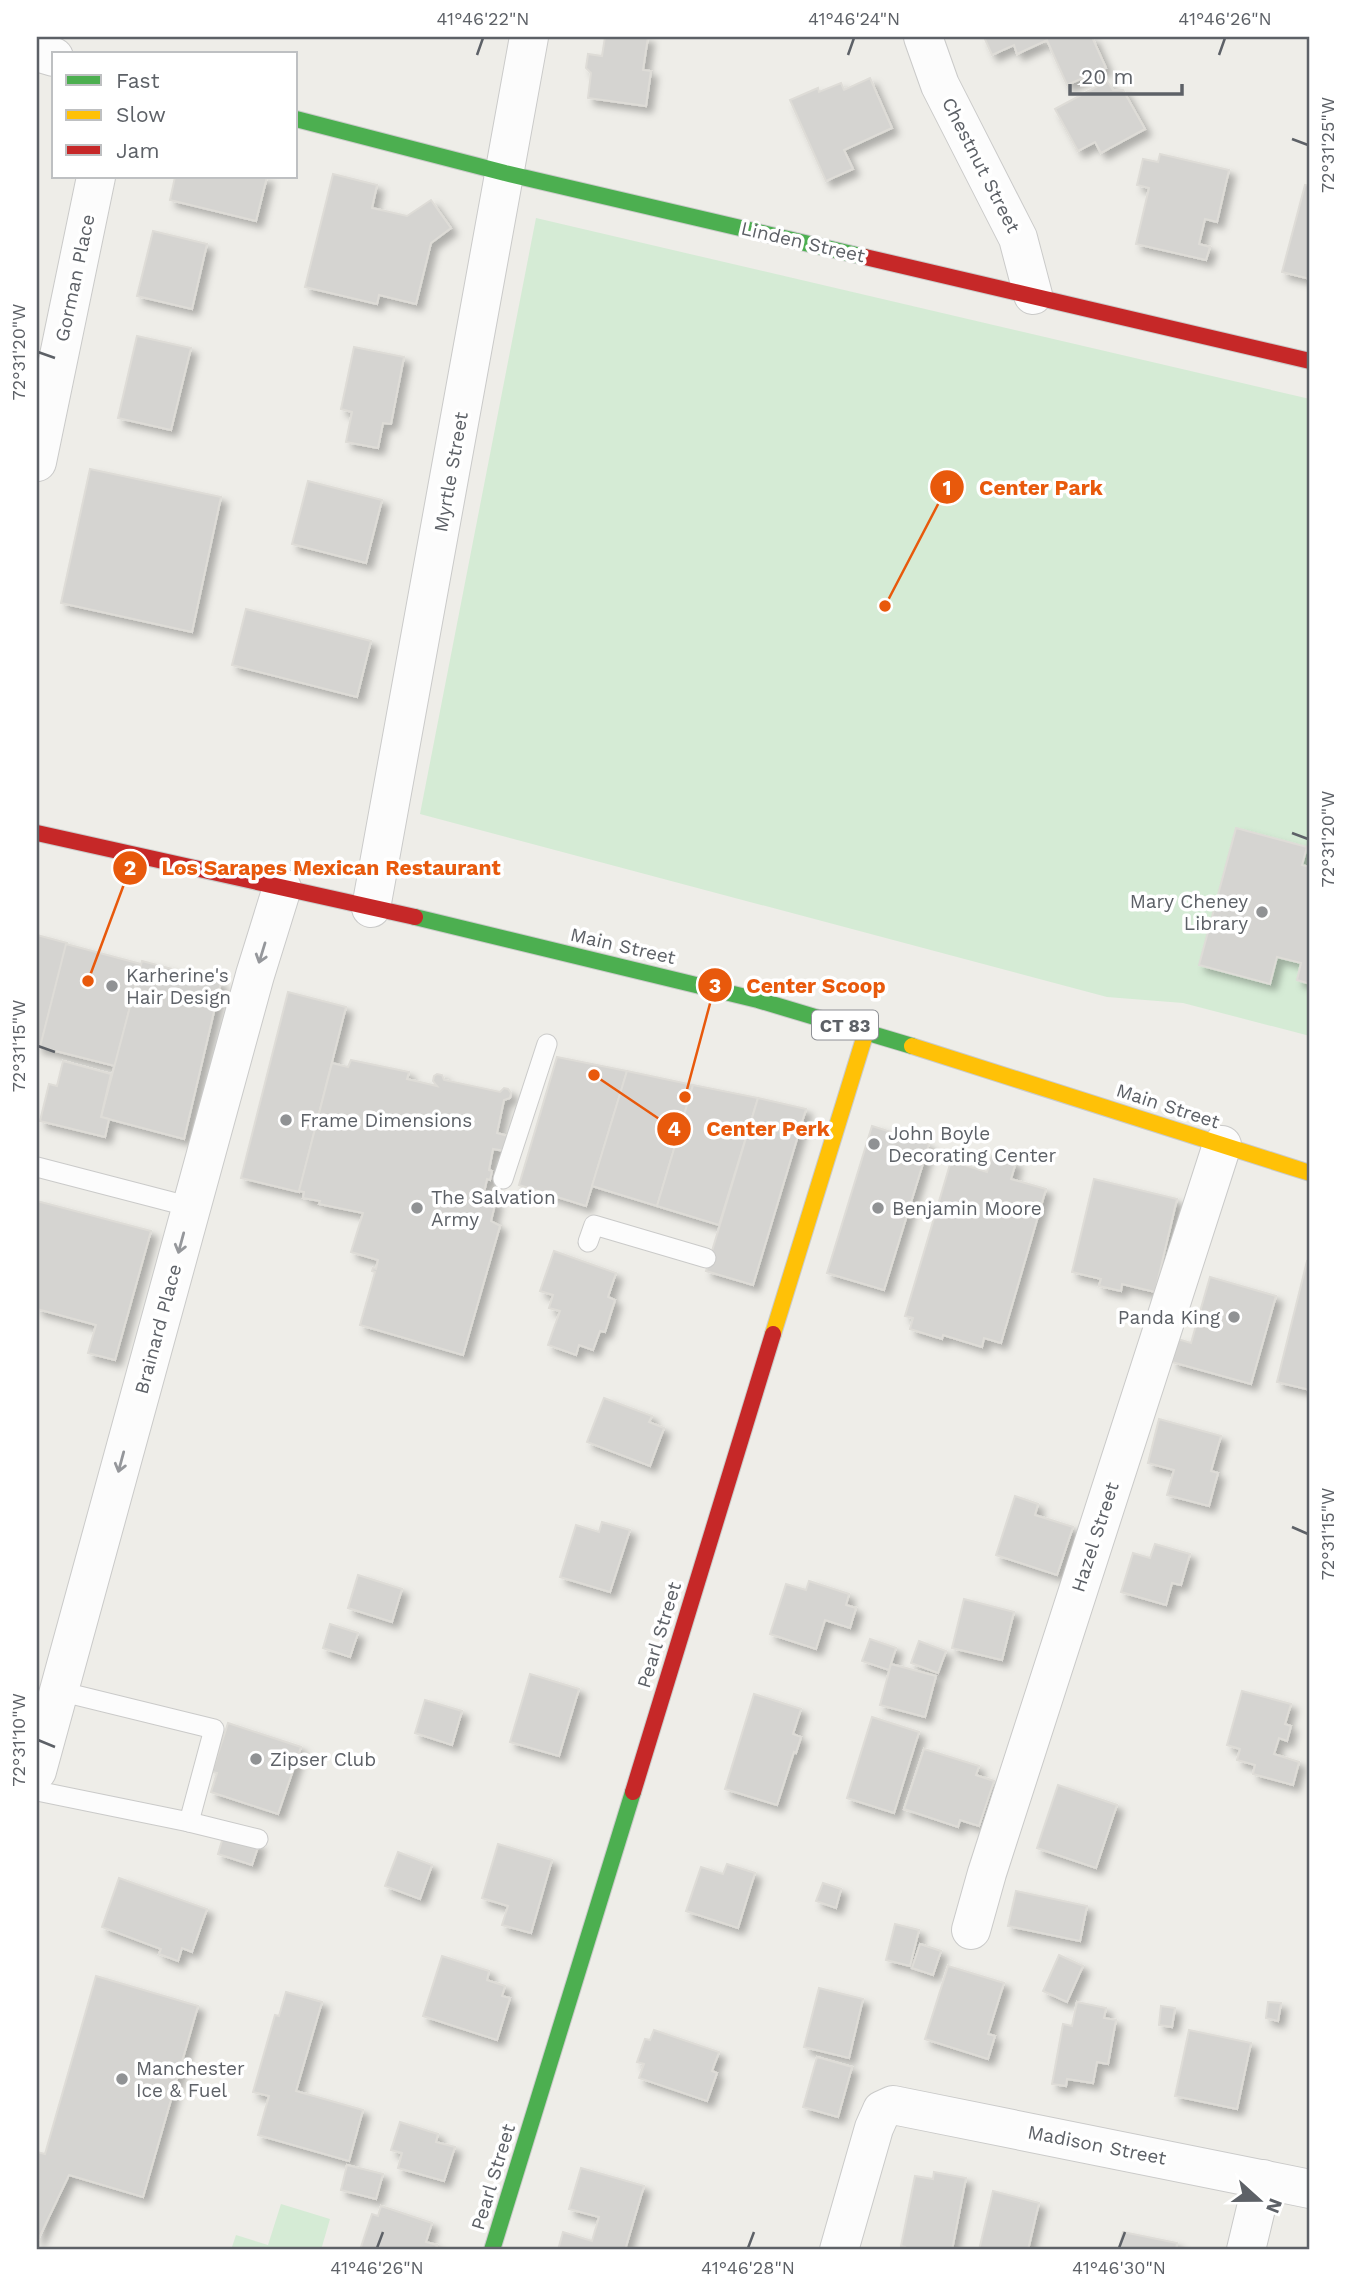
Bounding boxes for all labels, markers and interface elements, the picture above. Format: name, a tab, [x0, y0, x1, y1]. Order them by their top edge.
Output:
text: 41°46'22"N	[436, 8, 530, 29]
text: 41°46'24"N	[808, 8, 900, 29]
text: 41°46'26"N	[1178, 8, 1272, 29]
legend	[52, 52, 298, 178]
scale bar	[1070, 52, 1182, 96]
text: 20 m	[1081, 64, 1133, 89]
text: Fast	[116, 68, 160, 93]
street label: Chestnut Street	[937, 93, 1025, 237]
text: 72°31'25"W	[1317, 97, 1338, 193]
text: Slow	[116, 102, 166, 127]
text: Jam	[116, 138, 159, 163]
street label: Gorman Place	[50, 212, 100, 344]
street label: Linden Street	[739, 217, 867, 267]
text: 72°31'20"W	[8, 304, 29, 400]
street label: Myrtle Street	[429, 410, 473, 534]
callout: Center Park	[930, 466, 1117, 508]
text: 1	[942, 475, 952, 500]
text: Center Park	[979, 475, 1104, 500]
text: 72°31'20"W	[1317, 791, 1338, 887]
callout: Los Sarapes Mexican Restaurant	[113, 847, 515, 889]
text: 2	[124, 855, 136, 880]
text: Los Sarapes Mexican Restaurant	[161, 855, 501, 880]
place label: Mary Cheney Library	[1130, 890, 1248, 935]
marker: Mary Cheney Library	[1254, 904, 1270, 920]
street label: Main Street	[568, 923, 678, 969]
one-way arrow	[254, 942, 267, 964]
place label: Karherine's Hair Design	[126, 964, 231, 1009]
callout: Center Scoop	[697, 964, 900, 1006]
text: 3	[709, 973, 721, 998]
text: Center Scoop	[746, 973, 886, 998]
marker: Karherine's Hair Design	[104, 978, 120, 994]
text: 72°31'15"W	[8, 1000, 29, 1092]
road number: CT 83	[812, 1010, 878, 1040]
street label: Main Street	[1113, 1078, 1223, 1134]
callout: Center Perk	[657, 1108, 844, 1150]
place label: Frame Dimensions	[300, 1109, 472, 1132]
marker: Frame Dimensions	[278, 1112, 294, 1128]
text: 4	[667, 1116, 681, 1141]
text: Center Perk	[706, 1116, 831, 1141]
place label: John Boyle Decorating Center	[888, 1122, 1056, 1167]
marker: John Boyle Decorating Center	[866, 1136, 882, 1152]
place label: The Salvation Army	[431, 1186, 556, 1231]
place label: Benjamin Moore	[892, 1197, 1042, 1220]
marker: The Salvation Army	[409, 1200, 425, 1216]
marker: Benjamin Moore	[870, 1200, 886, 1216]
one-way arrow	[174, 1232, 187, 1254]
street label: Brainard Place	[130, 1261, 186, 1397]
place label: Panda King	[1118, 1306, 1221, 1329]
marker: Panda King	[1226, 1309, 1242, 1325]
one-way arrow	[114, 1451, 127, 1473]
street label: Hazel Street	[1066, 1479, 1124, 1595]
text: 72°31'15"W	[1317, 1488, 1338, 1580]
street label: Pearl Street	[632, 1579, 686, 1691]
text: 72°31'10"W	[8, 1693, 29, 1787]
place label: Zipser Club	[270, 1748, 376, 1771]
marker: Zipser Club	[248, 1751, 264, 1767]
place label: Manchester Ice & Fuel	[136, 2057, 245, 2102]
marker: Manchester Ice & Fuel	[114, 2071, 130, 2087]
street label: Madison Street	[1026, 2120, 1168, 2170]
street label: Pearl Street	[466, 2121, 520, 2233]
north arrow	[1224, 2164, 1294, 2234]
text: N	[1261, 2195, 1288, 2217]
text: 41°46'26"N	[330, 2257, 424, 2278]
text: 41°46'28"N	[701, 2257, 795, 2278]
text: 41°46'30"N	[1072, 2257, 1166, 2278]

